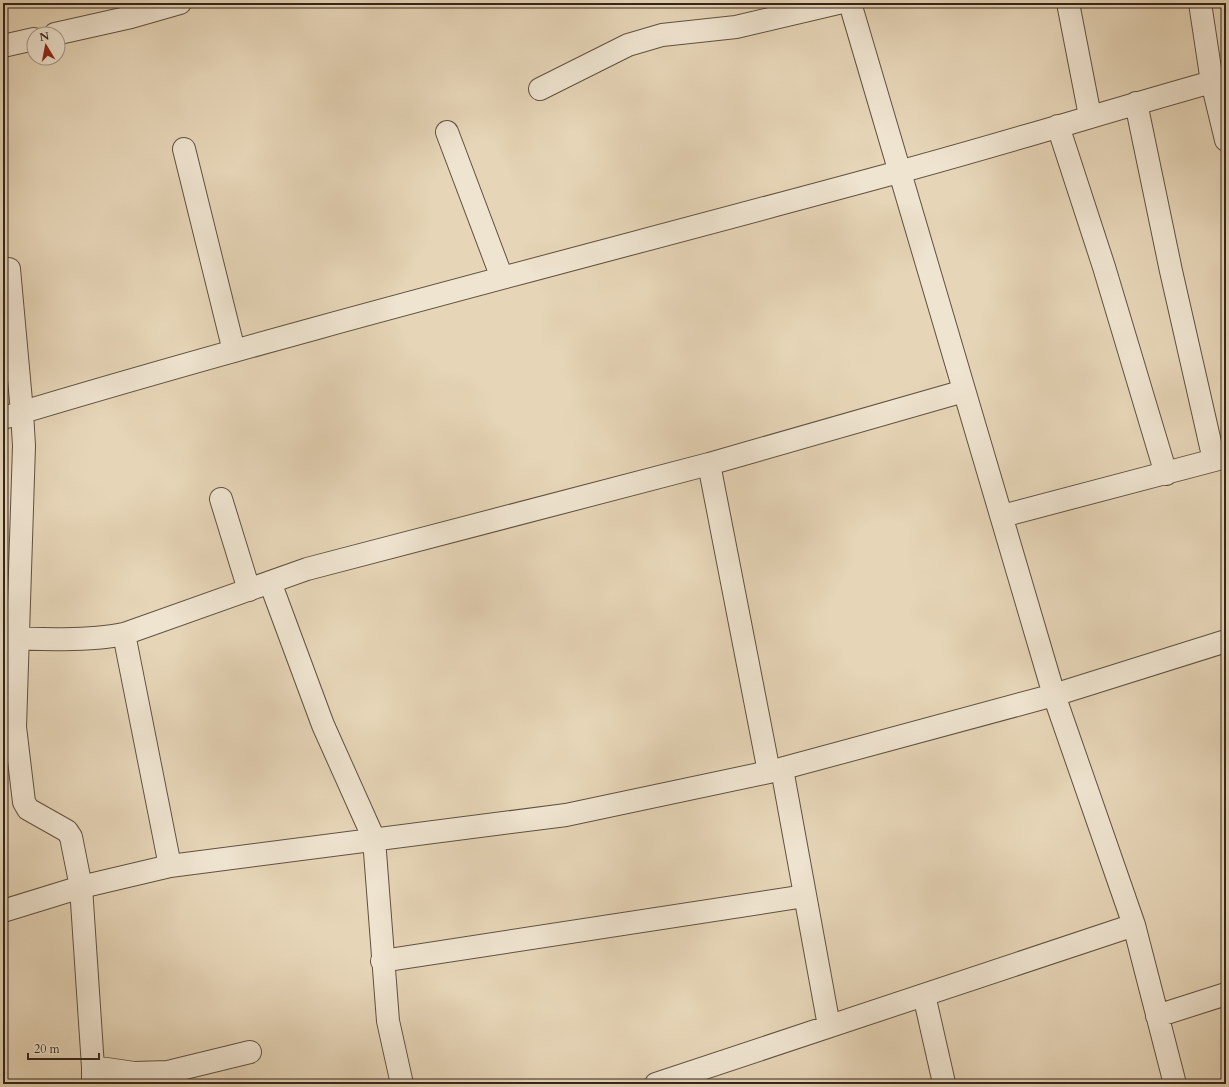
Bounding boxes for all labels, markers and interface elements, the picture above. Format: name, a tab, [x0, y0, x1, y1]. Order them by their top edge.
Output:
north arrow	[26, 26, 66, 66]
text: N	[38, 28, 51, 45]
scale bar	[28, 1035, 99, 1061]
text: 20 m	[34, 1041, 61, 1057]

